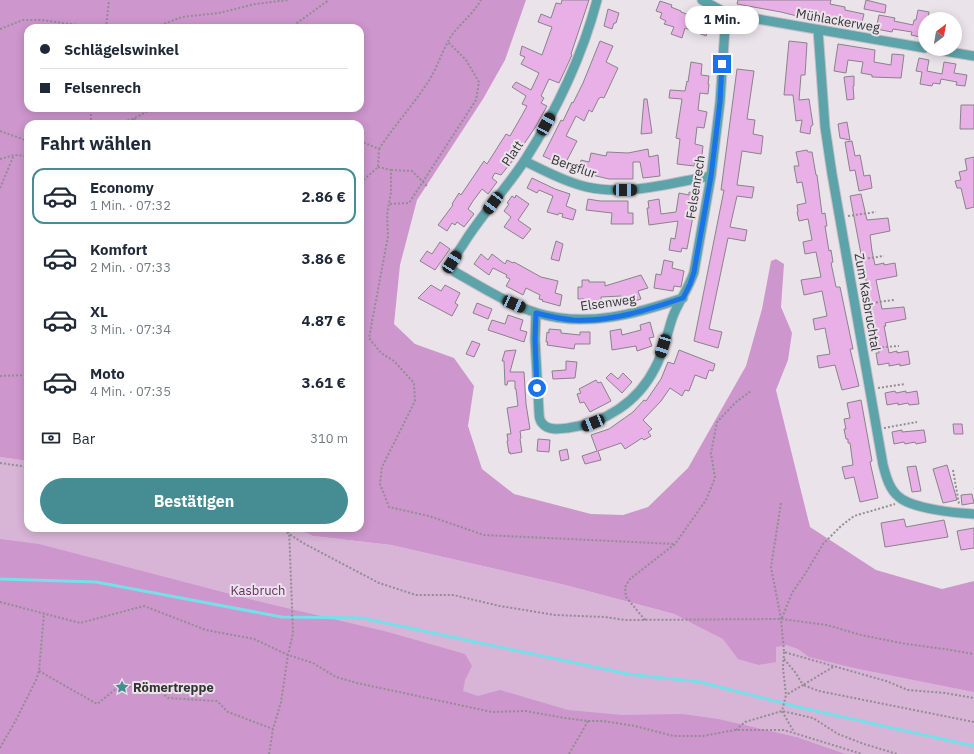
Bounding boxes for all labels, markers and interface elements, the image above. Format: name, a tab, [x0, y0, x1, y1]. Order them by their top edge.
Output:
street label: Mühlackerweg	[795, 5, 881, 36]
callout: 1 Min.	[685, 6, 759, 34]
text: 1 Min.	[703, 11, 741, 28]
north arrow	[918, 12, 962, 56]
map controls	[918, 12, 962, 56]
text: Schlägelswinkel	[64, 40, 179, 59]
route end	[713, 55, 731, 73]
text: Felsenrech	[64, 78, 141, 97]
car	[535, 111, 557, 137]
text: Fahrt wählen	[40, 132, 151, 155]
street label: Platt	[498, 137, 527, 169]
street label: Bergflur	[549, 151, 599, 182]
street label: Felsenrech	[682, 154, 709, 220]
icon: car	[42, 178, 78, 214]
text: Economy	[90, 178, 154, 197]
car	[613, 184, 637, 196]
text: 2.86 €	[301, 187, 346, 206]
car	[481, 190, 505, 216]
text: 1 Min. · 07:32	[90, 197, 171, 214]
icon: car	[42, 240, 78, 276]
text: Komfort	[90, 240, 148, 259]
text: 3.86 €	[301, 249, 346, 268]
car	[440, 249, 464, 275]
street label: Zum Kasbruchtal	[851, 252, 885, 353]
text: 2 Min. · 07:33	[90, 259, 171, 276]
street label: Elsenweg	[579, 290, 637, 315]
car	[501, 294, 527, 314]
icon: car	[42, 302, 78, 338]
text: XL	[90, 302, 108, 321]
text: 4.87 €	[301, 311, 346, 330]
text: 3 Min. · 07:34	[90, 321, 171, 338]
car	[654, 333, 672, 359]
icon: car	[42, 364, 78, 400]
text: Moto	[90, 364, 125, 383]
text: 3.61 €	[301, 373, 346, 392]
route start	[528, 379, 546, 397]
text: 4 Min. · 07:35	[90, 383, 171, 400]
car	[580, 413, 606, 433]
icon: cash	[40, 427, 62, 449]
text: Bar	[72, 429, 95, 448]
text: 310 m	[310, 430, 348, 447]
button: Bestätigen	[40, 478, 348, 524]
park label: Kasbruch	[231, 582, 285, 599]
place icon: Römertreppe	[114, 679, 130, 695]
place label: Römertreppe	[133, 679, 214, 696]

